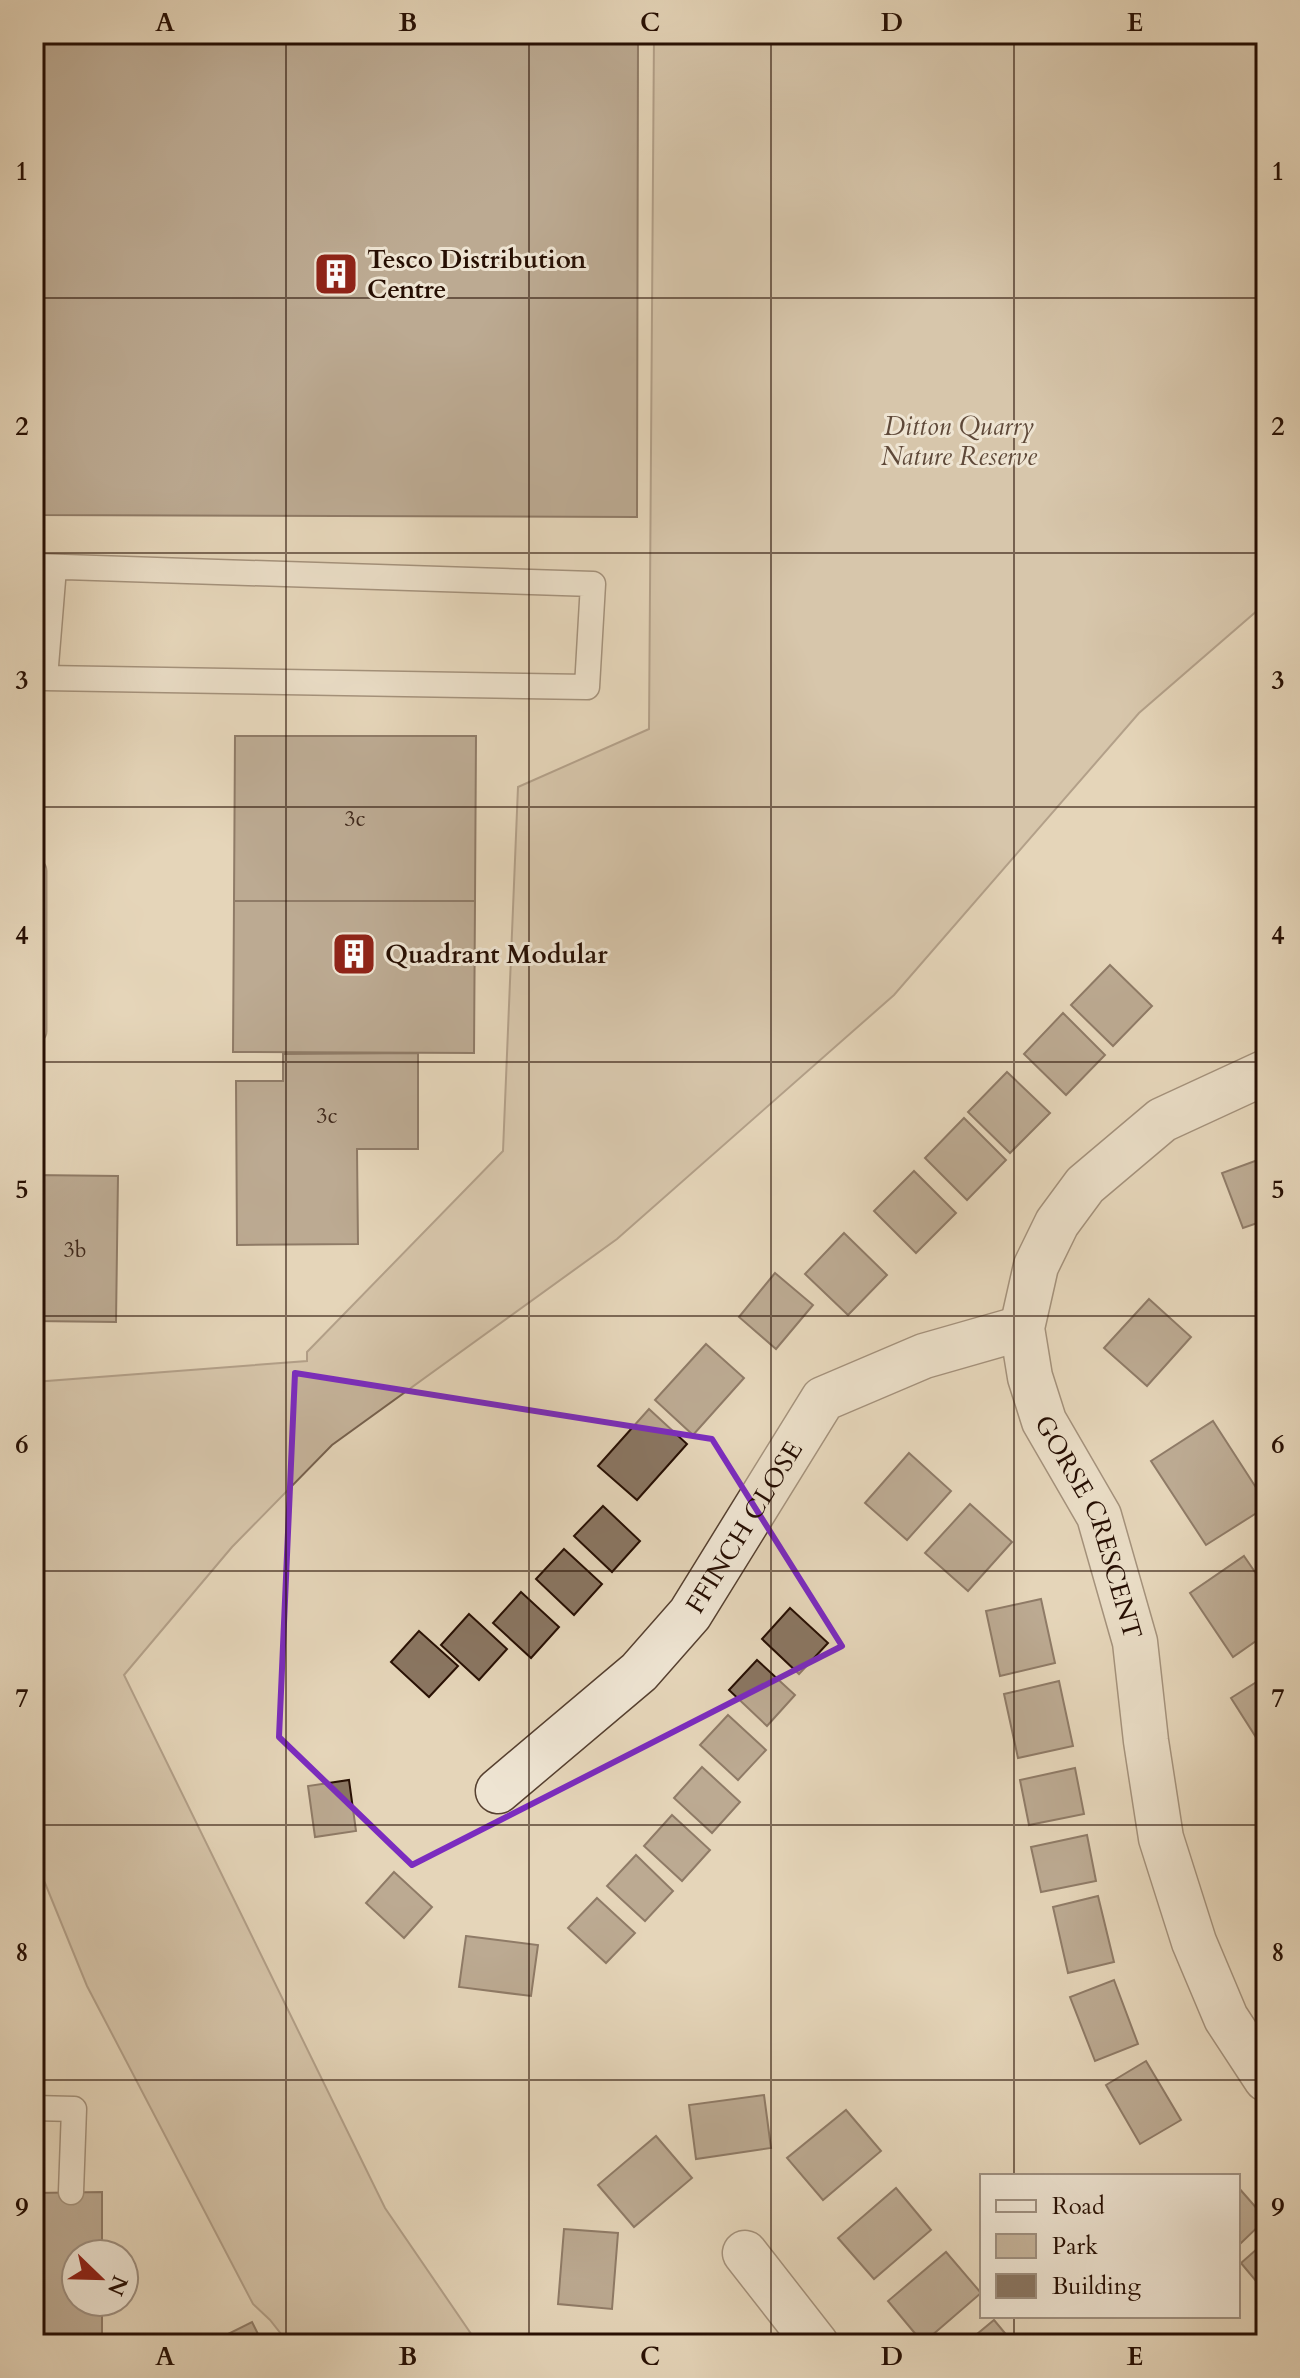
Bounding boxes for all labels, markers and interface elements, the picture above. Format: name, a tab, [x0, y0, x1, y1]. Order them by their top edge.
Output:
text: A	[155, 5, 175, 40]
text: B	[399, 5, 417, 40]
text: C	[640, 5, 660, 40]
text: D	[881, 5, 903, 40]
text: E	[1127, 5, 1143, 40]
text: 1	[15, 154, 29, 189]
text: 1	[1271, 154, 1285, 189]
place label: Tesco Distribution Centre	[367, 242, 587, 307]
building icon: Tesco Distribution Centre	[312, 250, 360, 298]
text: 2	[15, 409, 29, 444]
park label: Ditton Quarry Nature Reserve	[881, 409, 1038, 474]
text: 2	[1271, 409, 1285, 444]
text: 3	[15, 663, 29, 698]
text: 3	[1271, 663, 1285, 698]
house number: 3c	[344, 804, 366, 834]
text: 4	[15, 918, 29, 953]
text: 4	[1271, 918, 1285, 953]
building icon: Quadrant Modular	[330, 930, 378, 978]
place label: Quadrant Modular	[385, 937, 608, 972]
house number: 3c	[316, 1101, 338, 1131]
text: 5	[15, 1172, 29, 1207]
text: 5	[1271, 1172, 1285, 1207]
house number: 3b	[63, 1235, 87, 1265]
street label: GORSE CRESCENT	[1026, 1409, 1150, 1643]
text: 6	[15, 1427, 29, 1462]
text: 6	[1271, 1427, 1285, 1462]
street label: FFINCH CLOSE	[678, 1435, 811, 1620]
text: 7	[15, 1681, 29, 1716]
text: 7	[1271, 1681, 1285, 1716]
text: 8	[15, 1935, 29, 1970]
text: 8	[1271, 1935, 1285, 1970]
legend	[980, 2174, 1240, 2318]
text: 9	[15, 2190, 29, 2225]
text: Road	[1052, 2190, 1105, 2223]
text: 9	[1271, 2190, 1285, 2225]
text: Park	[1052, 2230, 1098, 2263]
north arrow	[60, 2238, 140, 2318]
text: Building	[1052, 2270, 1142, 2303]
text: N	[100, 2271, 135, 2300]
text: A	[155, 2339, 175, 2374]
text: B	[399, 2339, 417, 2374]
text: C	[640, 2339, 660, 2374]
text: D	[881, 2339, 903, 2374]
text: E	[1127, 2339, 1143, 2374]

